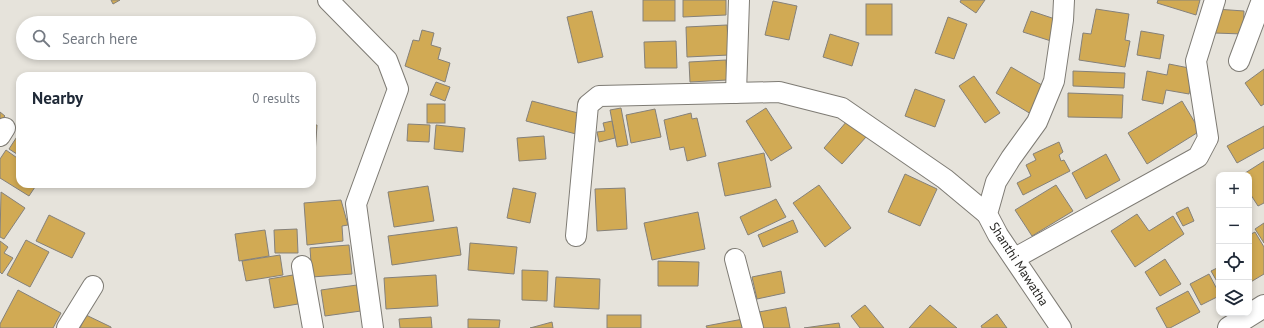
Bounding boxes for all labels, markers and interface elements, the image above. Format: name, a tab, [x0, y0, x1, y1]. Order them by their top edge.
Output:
search box	[16, 16, 316, 60]
icon: search	[30, 27, 52, 49]
text: Search here	[62, 29, 138, 48]
text: Nearby	[32, 87, 83, 109]
text: 0 results	[252, 90, 300, 107]
map controls	[1216, 172, 1252, 316]
button: +	[1216, 172, 1252, 208]
button: −	[1216, 208, 1252, 244]
street label: Shanthi Mawatha	[986, 219, 1052, 309]
button: locate	[1216, 244, 1252, 280]
button: layers	[1216, 280, 1252, 316]

